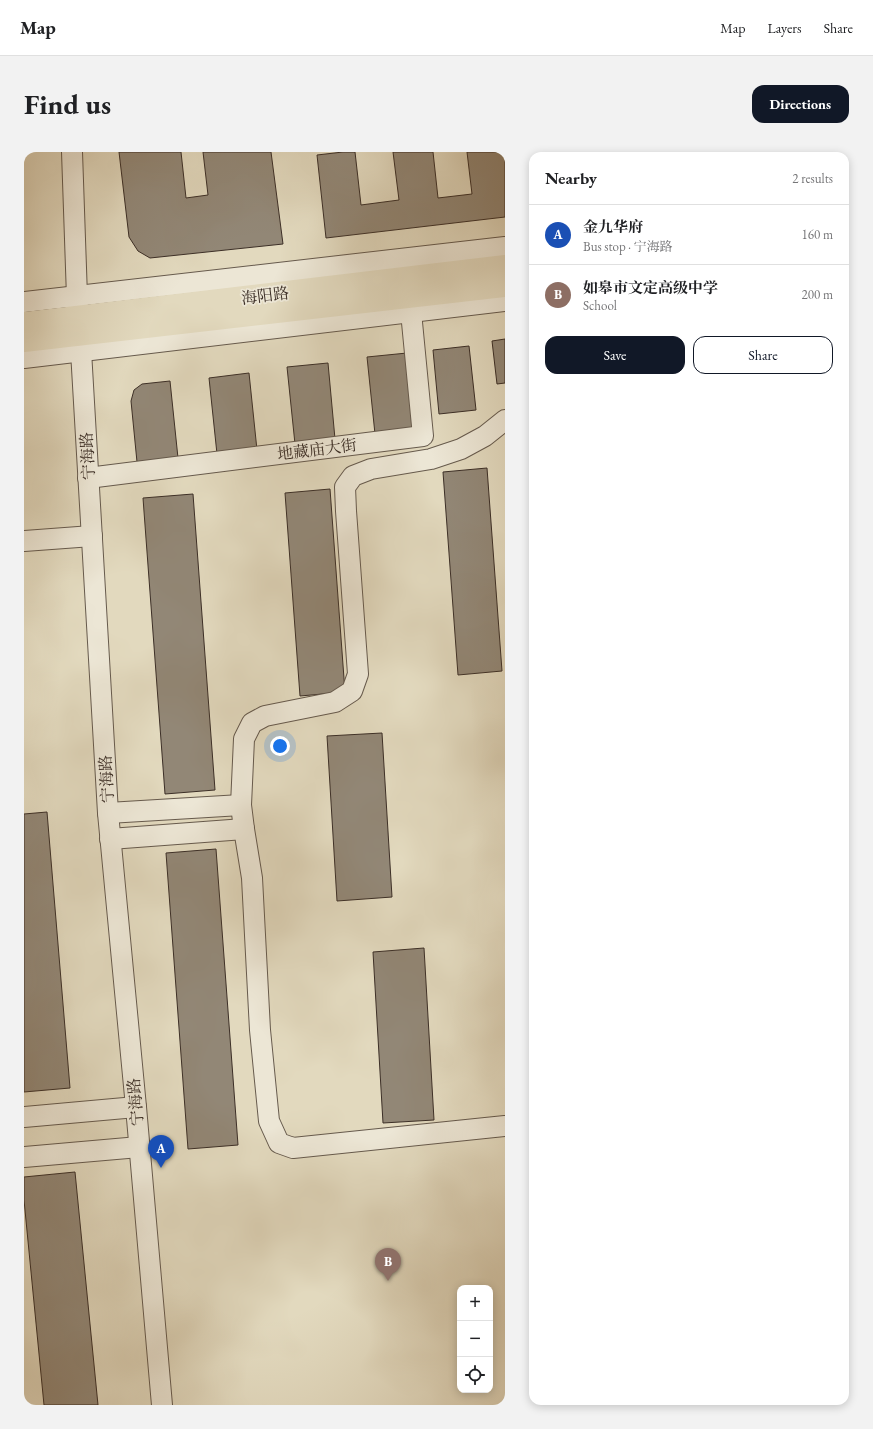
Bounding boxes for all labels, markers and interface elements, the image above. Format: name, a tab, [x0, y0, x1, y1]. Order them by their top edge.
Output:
text: Map	[20, 15, 56, 40]
text: Map	[720, 19, 745, 37]
text: Layers	[767, 19, 802, 37]
text: Share	[824, 19, 853, 37]
button: Directions	[752, 85, 849, 123]
text: Find us	[24, 86, 111, 122]
text: Nearby	[545, 167, 597, 189]
text: 2 results	[792, 170, 833, 187]
text: 金九华府	[583, 217, 643, 236]
text: A	[553, 226, 563, 243]
text: 160 m	[802, 226, 833, 243]
text: Bus stop · 宁海路	[583, 238, 673, 255]
text: 如皋市文定高级中学	[583, 278, 718, 297]
street label: 海阳路	[240, 282, 290, 309]
text: B	[554, 286, 562, 303]
text: 200 m	[802, 286, 833, 303]
text: School	[583, 297, 617, 314]
button: Save	[545, 336, 685, 374]
button: Share	[693, 336, 833, 374]
street label: 宁海路	[76, 431, 99, 480]
street label: 地藏庙大街	[276, 434, 358, 465]
your location	[270, 736, 290, 756]
street label: 宁海路	[95, 754, 118, 803]
street label: 宁海路	[123, 1077, 148, 1127]
pin: A	[148, 1135, 174, 1168]
pin: B	[375, 1248, 401, 1281]
map controls	[457, 1285, 493, 1393]
button: +	[457, 1285, 493, 1321]
button: −	[457, 1321, 493, 1357]
button: locate	[457, 1357, 493, 1393]

